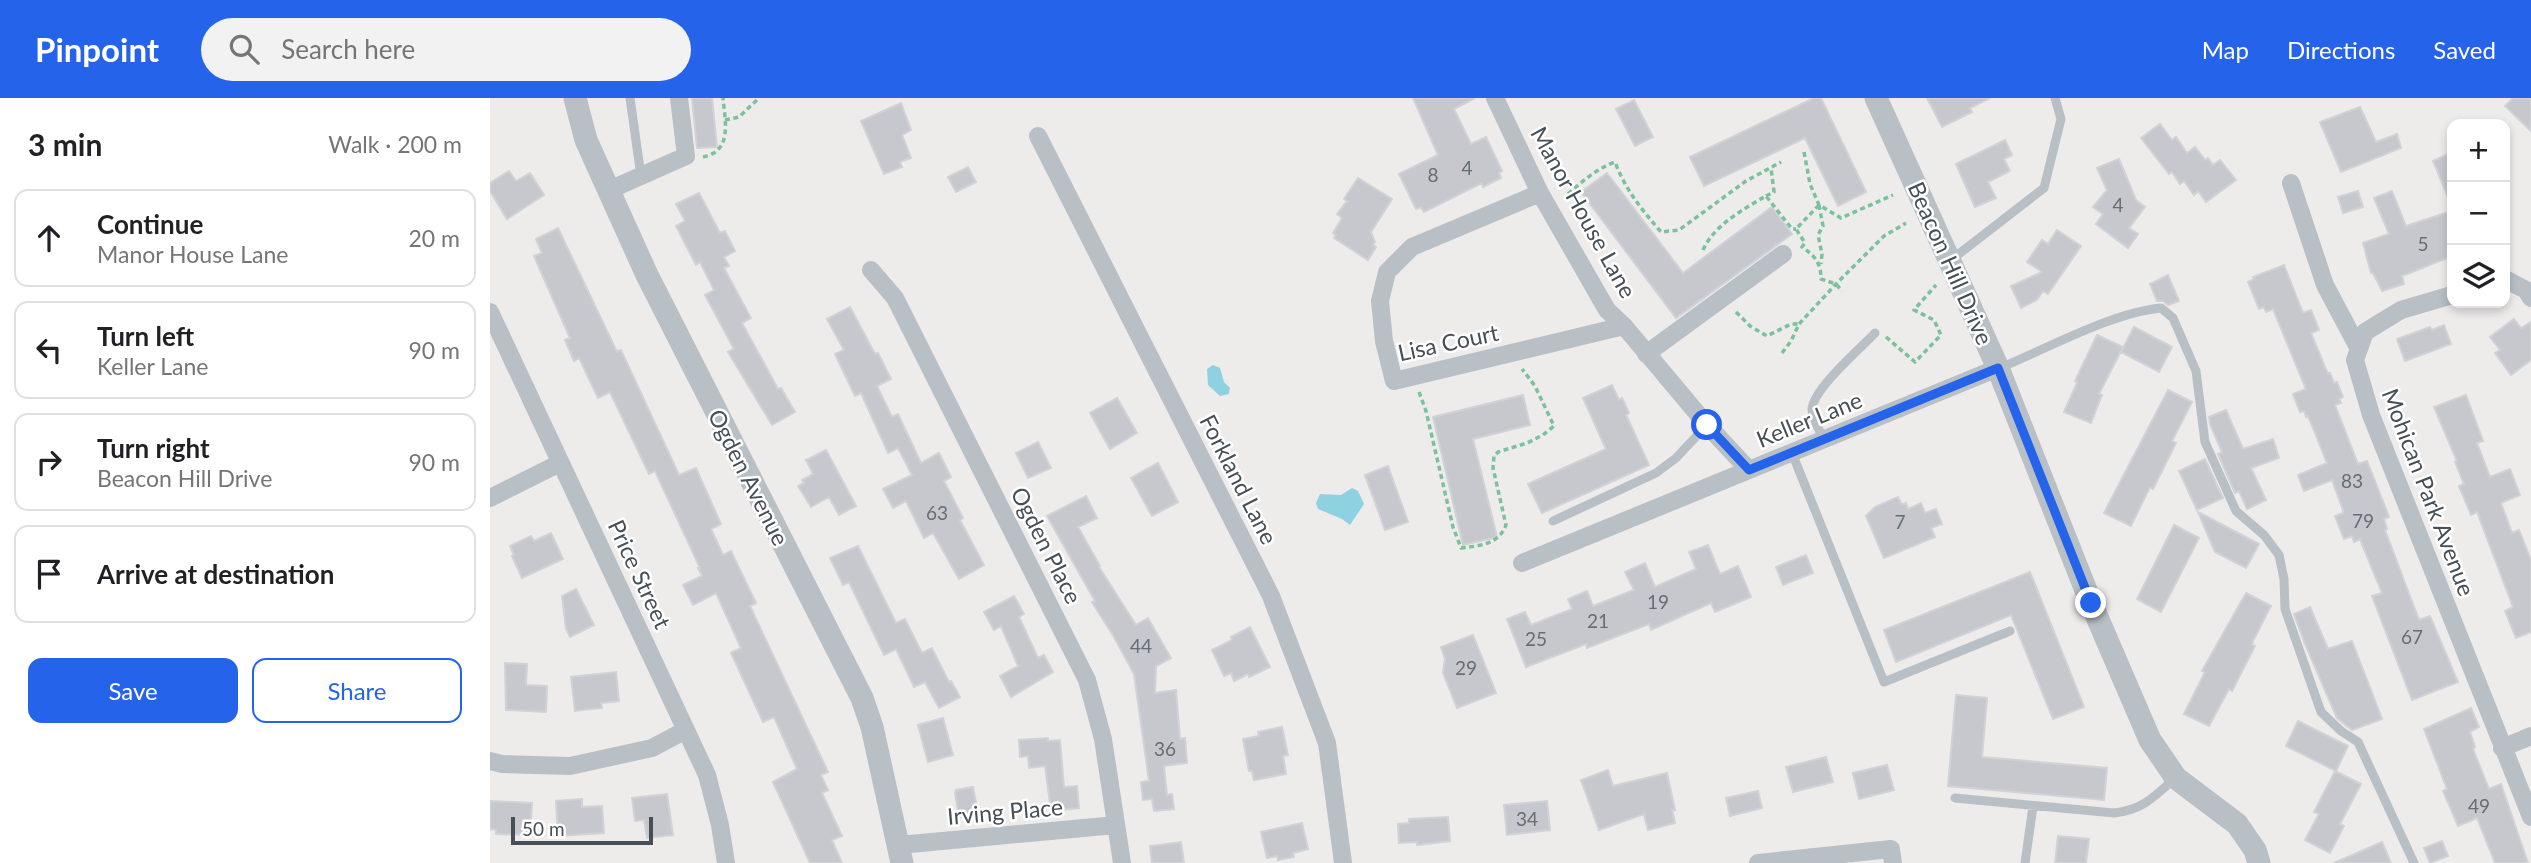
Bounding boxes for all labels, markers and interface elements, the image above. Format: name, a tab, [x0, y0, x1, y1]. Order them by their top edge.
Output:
search box	[201, 18, 691, 81]
text: Pinpoint	[35, 29, 159, 69]
icon: search	[225, 30, 263, 68]
text: Search here	[281, 33, 415, 65]
text: Map	[2202, 35, 2249, 64]
text: Directions	[2287, 35, 2395, 64]
text: Saved	[2433, 35, 2496, 64]
map controls	[2447, 119, 2510, 308]
button: +	[2447, 119, 2510, 182]
street label: Manor House Lane	[1525, 122, 1643, 302]
text: 3 min	[28, 126, 102, 162]
text: Walk · 200 m	[328, 130, 462, 158]
house number: 4	[1461, 156, 1473, 179]
house number: 8	[1427, 163, 1439, 186]
street label: Beacon Hill Drive	[1903, 177, 1999, 349]
button: −	[2447, 182, 2510, 245]
house number: 4	[2112, 193, 2124, 216]
text: Continue	[97, 208, 203, 240]
icon: ahead	[30, 219, 68, 257]
text: 20 m	[409, 224, 460, 252]
house number: 5	[2417, 232, 2429, 255]
text: Manor House Lane	[97, 240, 288, 268]
button: layers	[2447, 245, 2510, 308]
street label: Lisa Court	[1395, 318, 1502, 366]
text: Turn left	[97, 320, 194, 352]
icon: left	[30, 331, 68, 369]
text: 90 m	[409, 336, 460, 364]
text: Keller Lane	[97, 352, 209, 380]
street label: Mohican Park Avenue	[2377, 384, 2481, 600]
street label: Keller Lane	[1752, 385, 1866, 453]
street label: Ogden Avenue	[703, 404, 795, 550]
street label: Forkland Lane	[1194, 409, 1284, 549]
route start	[1691, 409, 1722, 440]
text: Turn right	[97, 432, 210, 464]
icon: right	[30, 443, 68, 481]
text: 90 m	[409, 448, 460, 476]
text: Beacon Hill Drive	[97, 464, 272, 492]
house number: 83	[2341, 469, 2363, 492]
street label: Ogden Place	[1006, 482, 1088, 608]
house number: 63	[926, 501, 948, 524]
house number: 79	[2352, 509, 2374, 532]
house number: 7	[1894, 510, 1906, 533]
street label: Price Street	[603, 515, 678, 634]
icon: arrive	[30, 555, 68, 593]
text: Arrive at destination	[97, 558, 334, 590]
route end	[2075, 587, 2106, 618]
house number: 19	[1647, 590, 1669, 613]
house number: 21	[1587, 609, 1609, 632]
house number: 67	[2401, 625, 2423, 648]
house number: 25	[1525, 627, 1547, 650]
house number: 44	[1130, 634, 1152, 657]
house number: 29	[1455, 656, 1477, 679]
button: Save	[28, 658, 238, 723]
button: Share	[252, 658, 462, 723]
house number: 36	[1154, 737, 1176, 760]
street label: Irving Place	[946, 792, 1064, 830]
house number: 49	[2468, 794, 2490, 817]
house number: 34	[1516, 807, 1538, 830]
scale bar	[511, 814, 653, 846]
text: 50 m	[522, 817, 565, 840]

